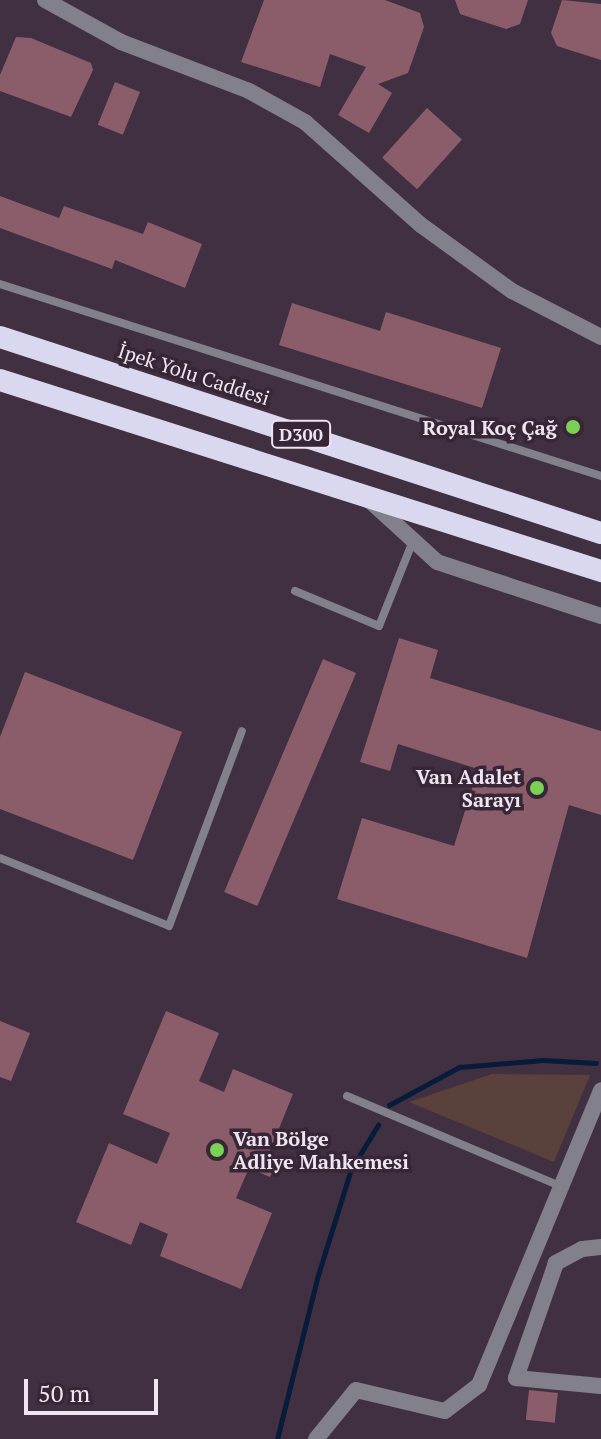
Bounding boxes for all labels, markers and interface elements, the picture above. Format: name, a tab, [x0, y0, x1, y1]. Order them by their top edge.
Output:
street label: İpek Yolu Caddesi	[115, 338, 273, 410]
place label: Royal Koç Çağ	[422, 415, 557, 439]
marker: Royal Koç Çağ	[564, 418, 582, 436]
road number: D300	[271, 420, 331, 448]
place label: Van Adalet Sarayı	[416, 764, 521, 811]
marker: Van Adalet Sarayı	[528, 779, 546, 797]
place label: Van Bölge Adliye Mahkemesi	[233, 1126, 409, 1173]
marker: Van Bölge Adliye Mahkemesi	[208, 1141, 226, 1159]
scale bar	[28, 1363, 162, 1413]
text: 50 m	[38, 1377, 90, 1409]

